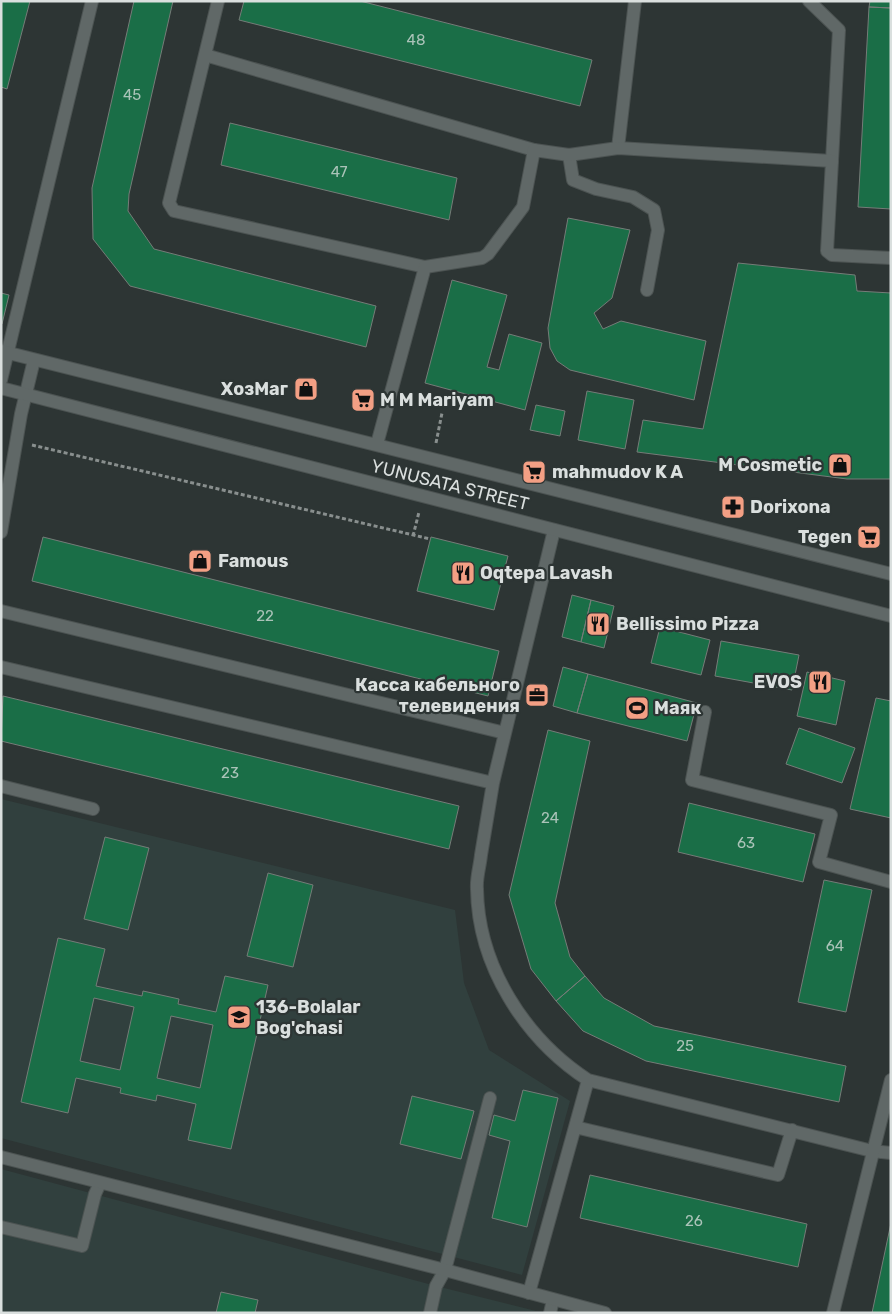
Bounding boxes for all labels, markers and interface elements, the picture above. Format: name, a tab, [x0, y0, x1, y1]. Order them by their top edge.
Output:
house number: 48	[407, 31, 425, 49]
house number: 45	[123, 86, 141, 104]
house number: 47	[331, 163, 348, 181]
shop icon: ХозМаг	[293, 376, 319, 402]
place label: ХозМаг	[221, 378, 288, 400]
supermarket icon: M M Mariyam	[350, 387, 376, 413]
place label: M M Mariyam	[380, 389, 494, 411]
shop icon: M Cosmetic	[827, 452, 853, 478]
place label: M Cosmetic	[718, 454, 822, 476]
street label: YUNUSATA STREET	[369, 455, 531, 515]
supermarket icon: mahmudov K A	[521, 459, 547, 485]
place label: mahmudov K A	[552, 461, 683, 483]
pharmacy icon: Dorixona	[720, 494, 746, 520]
place label: Dorixona	[750, 496, 831, 518]
supermarket icon: Tegen	[856, 524, 882, 550]
place label: Tegen	[798, 526, 852, 548]
shop icon: Famous	[187, 548, 213, 574]
place label: Famous	[218, 550, 288, 572]
restaurant icon: Oqtepa Lavash	[450, 560, 476, 586]
place label: Oqtepa Lavash	[480, 562, 613, 584]
house number: 22	[256, 607, 274, 625]
restaurant icon: Bellissimo Pizza	[585, 611, 611, 637]
place label: Bellissimo Pizza	[616, 613, 759, 635]
restaurant icon: EVOS	[807, 669, 833, 695]
place label: EVOS	[754, 671, 802, 693]
place label: Касса кабельного телевидения	[355, 674, 520, 717]
office icon: Касса кабельного телевидения	[524, 682, 550, 708]
sports icon: Маяк	[624, 695, 650, 721]
place label: Маяк	[654, 697, 701, 719]
house number: 23	[221, 764, 239, 782]
house number: 24	[541, 809, 559, 827]
house number: 63	[737, 834, 755, 852]
house number: 64	[826, 937, 844, 955]
place label: 136-Bolalar Bog'chasi	[256, 996, 360, 1039]
school or university icon: 136-Bolalar Bog'chasi	[226, 1004, 252, 1030]
house number: 25	[676, 1037, 694, 1055]
house number: 26	[685, 1212, 703, 1230]

